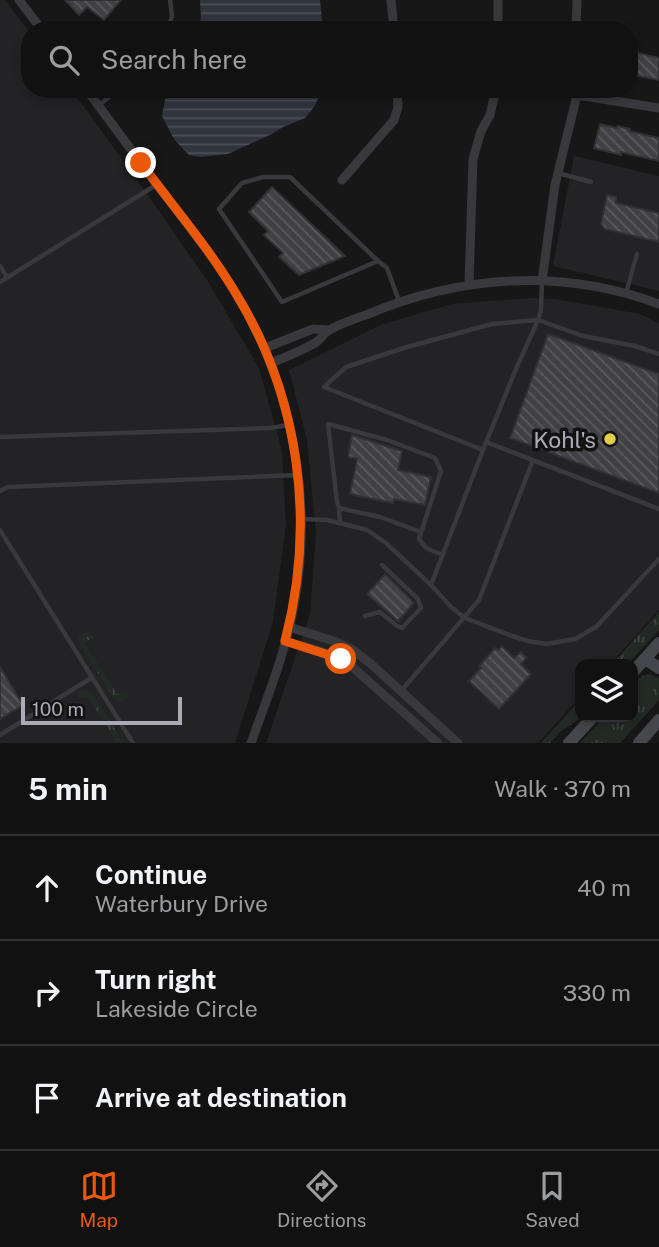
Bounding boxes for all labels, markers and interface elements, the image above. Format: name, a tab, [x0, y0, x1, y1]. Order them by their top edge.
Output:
search box	[21, 21, 638, 98]
icon: search	[45, 41, 83, 79]
text: Search here	[101, 44, 247, 75]
route end	[125, 147, 156, 178]
place label: Kohl's	[533, 426, 596, 453]
marker: Kohl's	[602, 431, 618, 447]
route start	[325, 643, 356, 674]
map controls	[575, 659, 638, 722]
button: layers	[575, 659, 638, 722]
scale bar	[21, 694, 182, 726]
text: 100 m	[32, 698, 84, 720]
text: 5 min	[28, 771, 108, 807]
text: Walk · 370 m	[494, 775, 631, 802]
text: Continue	[95, 859, 207, 890]
icon: ahead	[28, 869, 66, 907]
text: 40 m	[577, 874, 631, 901]
text: Waterbury Drive	[95, 890, 268, 917]
text: Turn right	[95, 964, 217, 995]
icon: right	[28, 974, 66, 1012]
text: 330 m	[563, 979, 631, 1006]
text: Lakeside Circle	[95, 995, 258, 1022]
icon: arrive	[28, 1079, 66, 1117]
text: Arrive at destination	[95, 1082, 347, 1113]
tab: Map	[79, 1167, 118, 1231]
tab: Directions	[277, 1167, 366, 1231]
tab: Saved	[525, 1167, 580, 1231]

